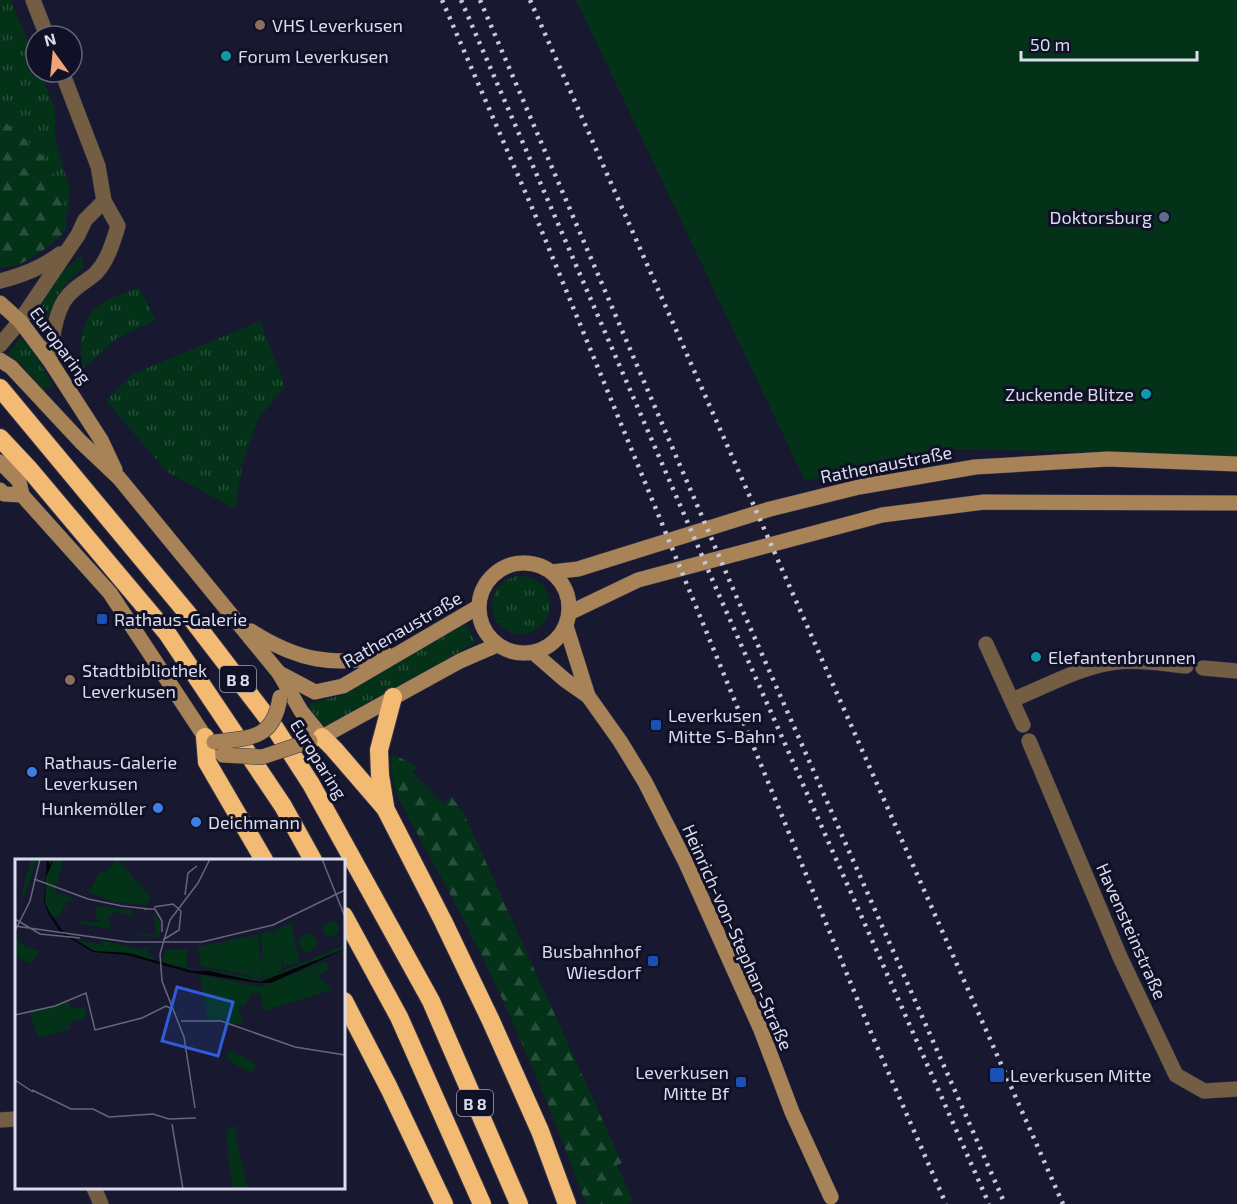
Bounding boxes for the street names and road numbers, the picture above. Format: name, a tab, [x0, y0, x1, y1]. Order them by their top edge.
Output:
street label: Europaring	[26, 302, 96, 388]
street label: Rathenaustraße	[818, 440, 954, 488]
street label: Rathenaustraße	[339, 586, 465, 672]
road number: B 8	[220, 666, 256, 692]
street label: Europaring	[286, 715, 352, 803]
street label: Heinrich-von-Stephan-Straße	[678, 821, 798, 1053]
street label: Havensteinstraße	[1092, 859, 1172, 1003]
road number: B 8	[457, 1090, 493, 1116]

